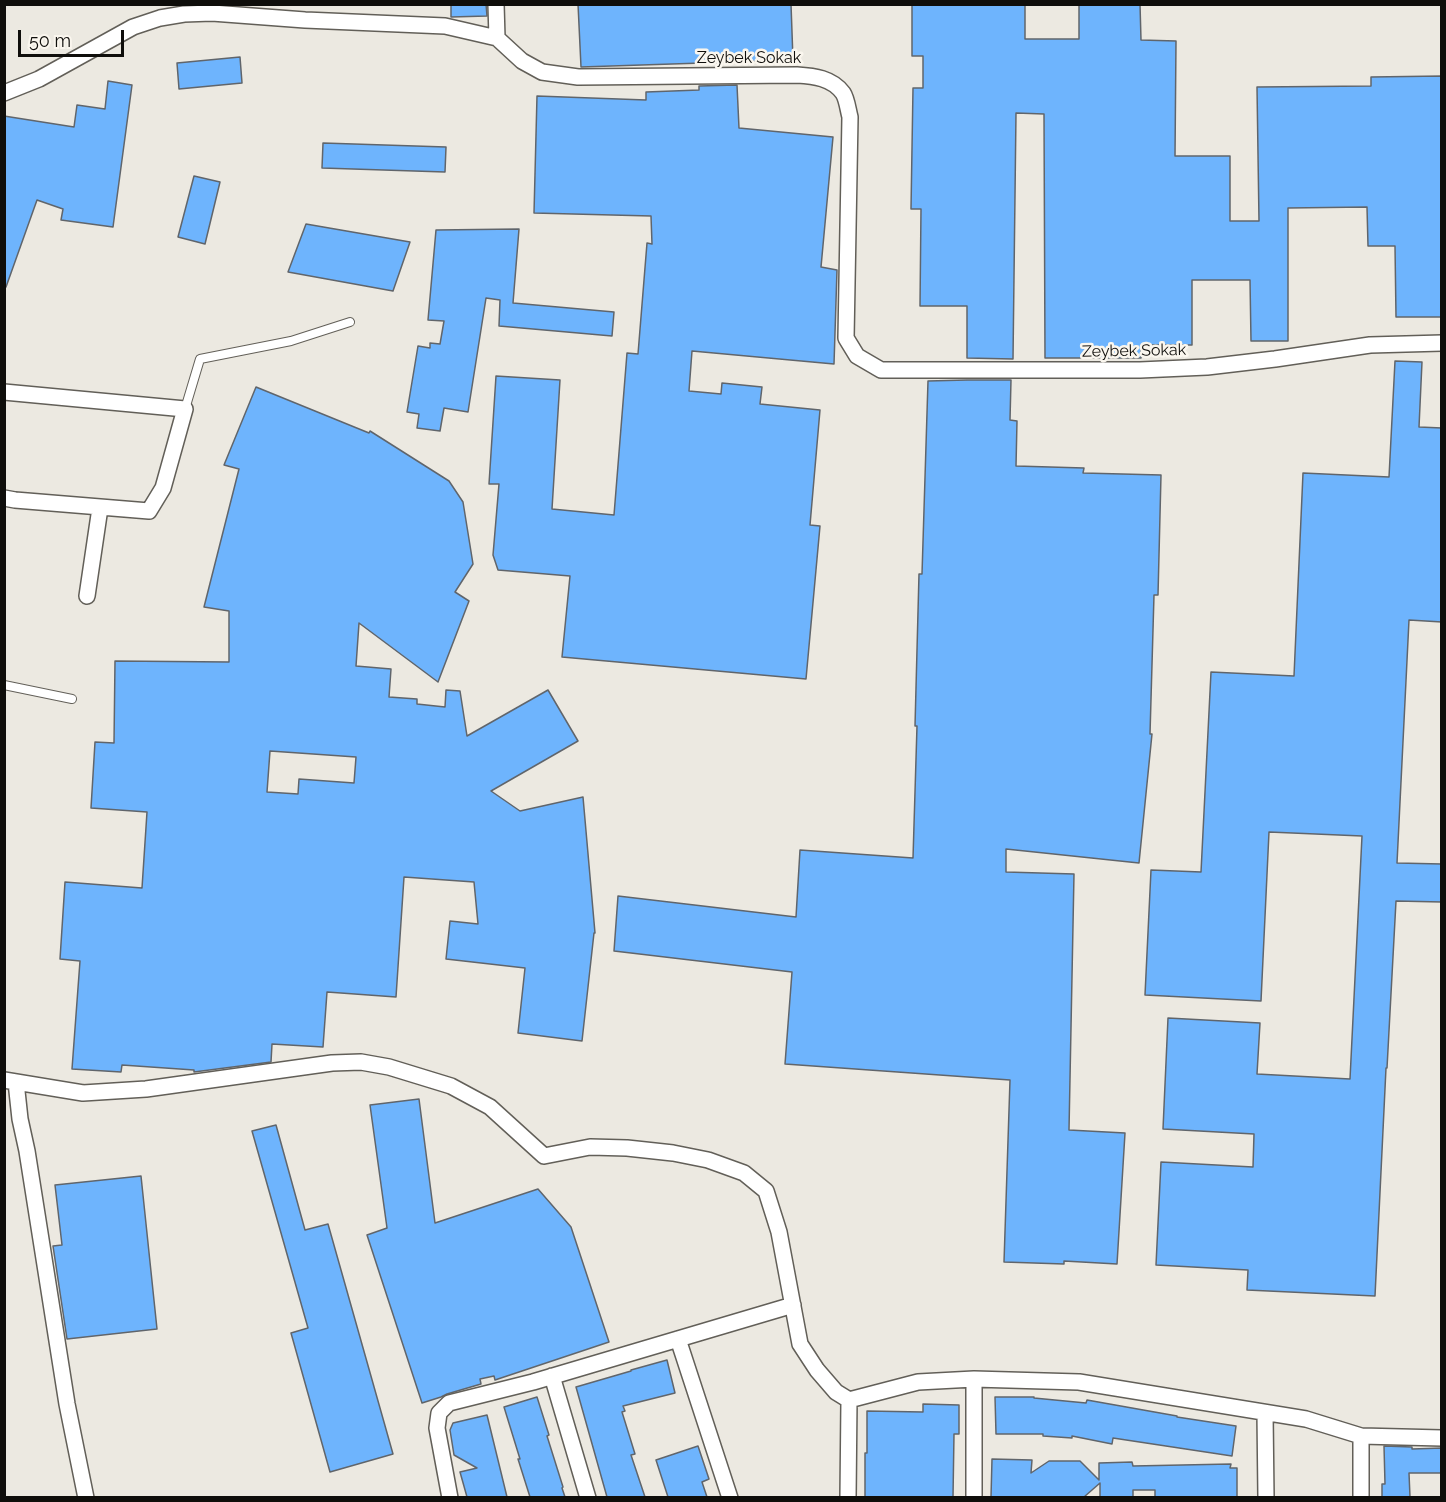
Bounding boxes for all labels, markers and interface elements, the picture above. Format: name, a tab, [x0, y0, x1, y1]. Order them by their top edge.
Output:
scale bar	[21, 18, 128, 56]
text: 50 m	[29, 30, 71, 51]
street label: Zeybek Sokak	[697, 48, 801, 68]
street label: Zeybek Sokak	[1082, 340, 1186, 362]

